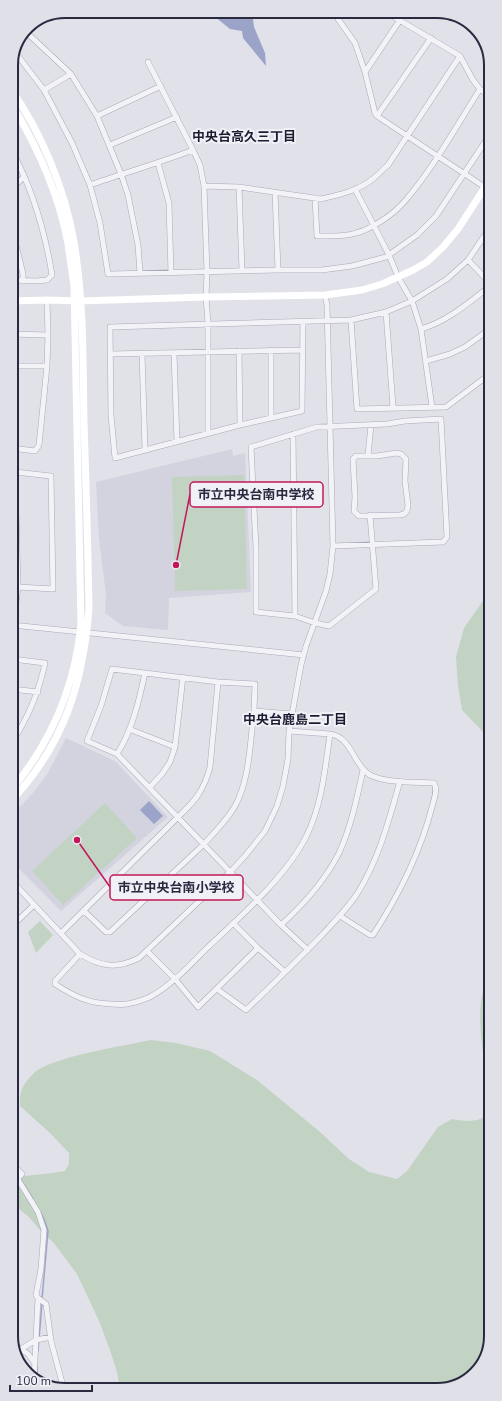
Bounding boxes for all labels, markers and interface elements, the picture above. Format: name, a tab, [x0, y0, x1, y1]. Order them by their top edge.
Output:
district label: 中央台高久三丁目	[192, 128, 296, 146]
callout: 市立中央台南中学校	[190, 482, 323, 507]
text: 市立中央台南中学校	[197, 486, 315, 504]
district label: 中央台鹿島二丁目	[243, 711, 347, 729]
callout: 市立中央台南小学校	[110, 875, 243, 900]
text: 市立中央台南小学校	[117, 879, 235, 897]
scale bar	[10, 1367, 92, 1393]
text: 100 m	[16, 1373, 51, 1389]

